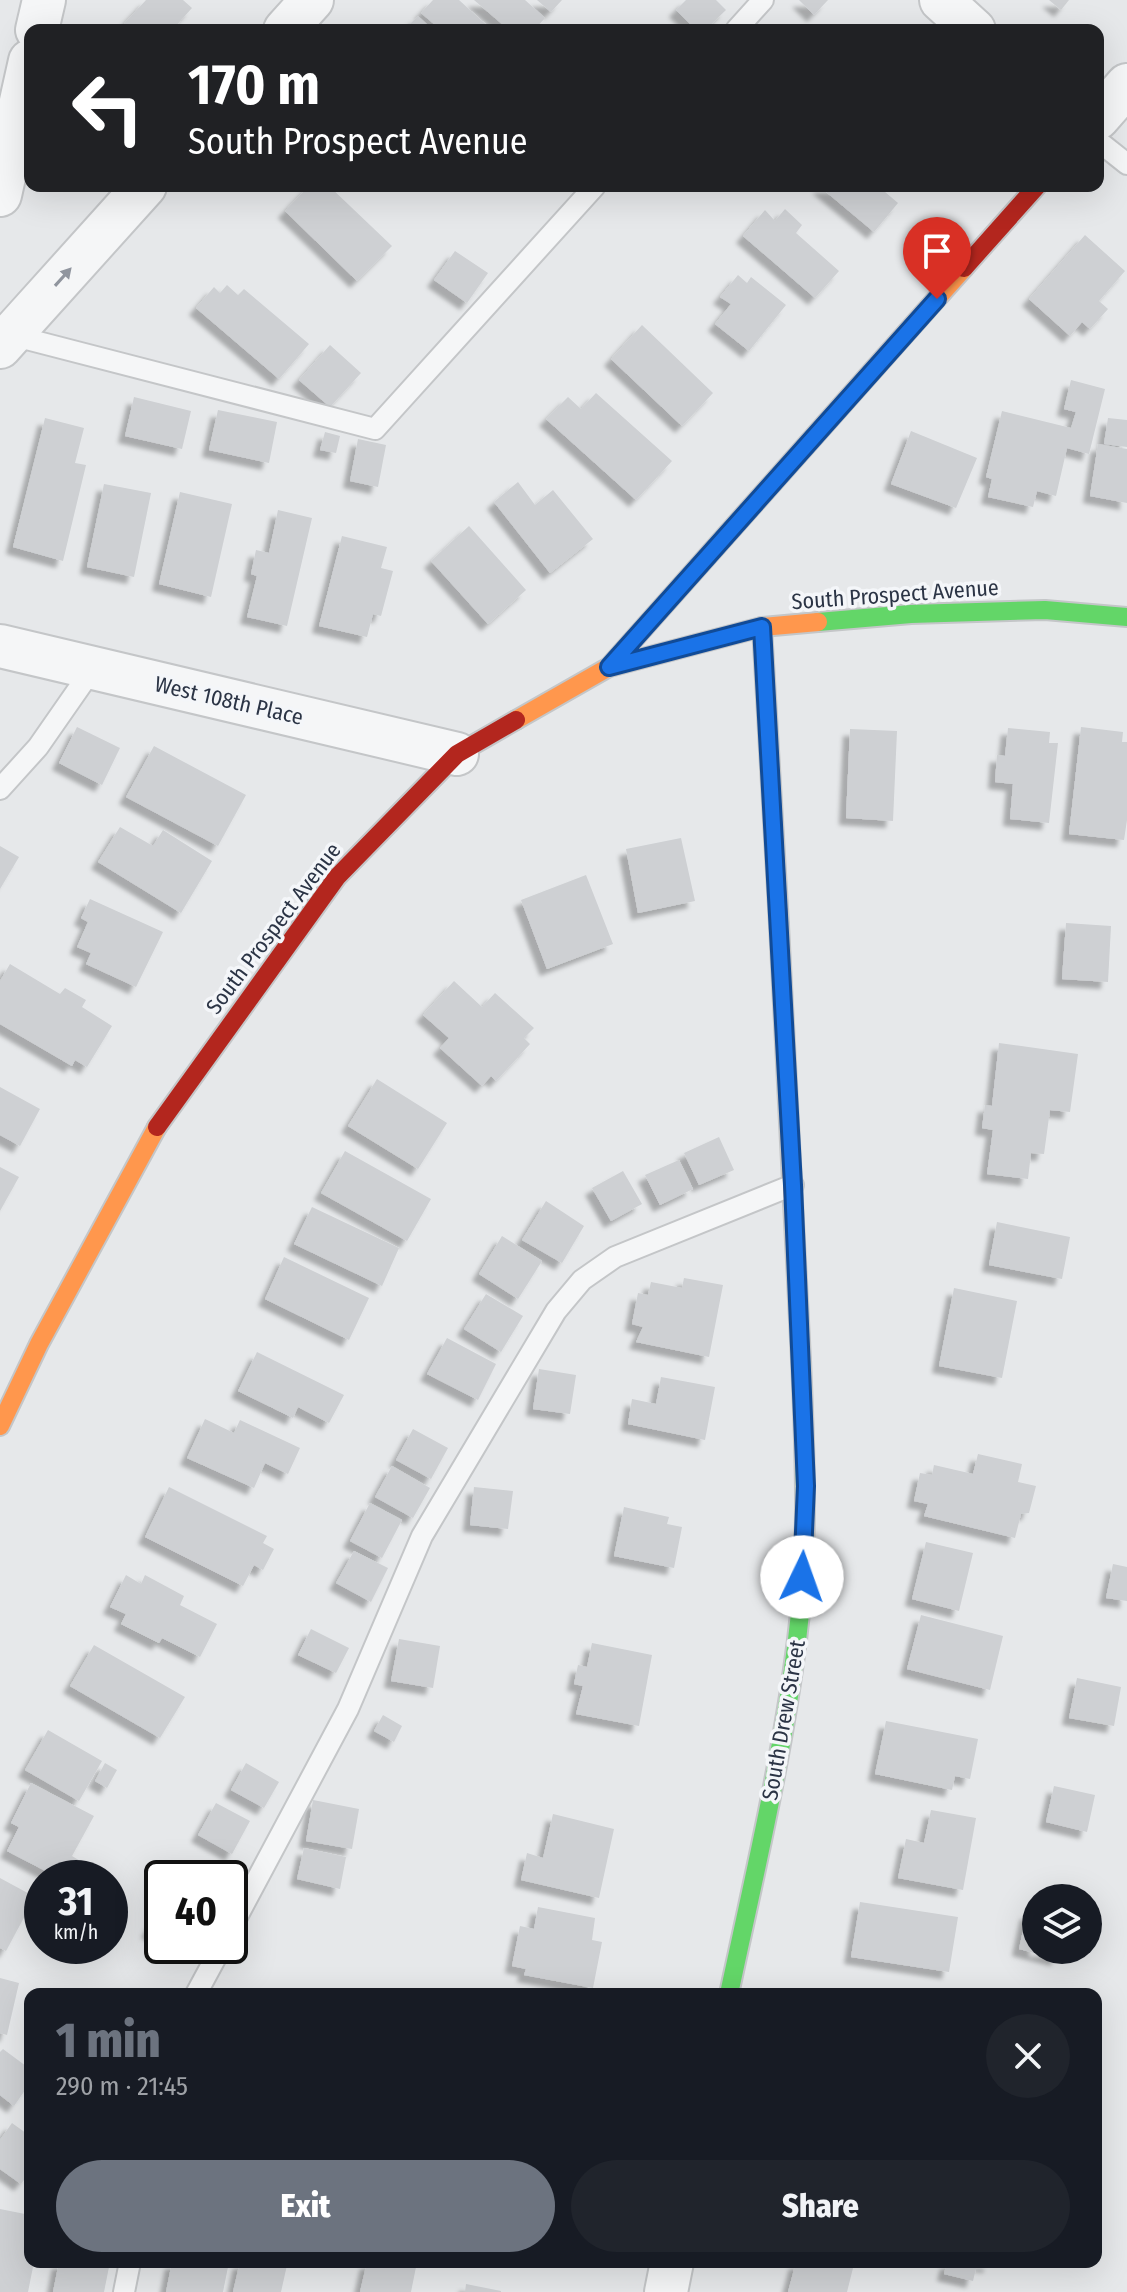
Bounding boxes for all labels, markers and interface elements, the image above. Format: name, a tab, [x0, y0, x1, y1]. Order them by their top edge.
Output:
text: 170 m	[188, 52, 320, 119]
icon: left	[56, 56, 160, 160]
text: South Prospect Avenue	[188, 120, 528, 164]
pin	[903, 217, 971, 299]
icon: arrive	[915, 229, 959, 273]
one-way arrow	[54, 268, 71, 288]
street label: South Prospect Avenue	[791, 574, 999, 615]
street label: West 108th Place	[152, 670, 306, 731]
street label: South Prospect Avenue	[200, 837, 347, 1019]
position arrow	[760, 1535, 844, 1619]
street label: South Drew Street	[756, 1637, 811, 1802]
speed limit sign: 40	[144, 1860, 248, 1964]
text: 31	[58, 1878, 94, 1926]
map controls	[1022, 1884, 1102, 1964]
button: layers	[1022, 1884, 1102, 1964]
text: km/h	[54, 1920, 98, 1944]
text: 1 min	[56, 2012, 160, 2070]
button: close	[986, 2014, 1070, 2098]
text: 290 m · 21:45	[56, 2071, 188, 2102]
button: Exit	[56, 2160, 555, 2252]
button: Share	[571, 2160, 1070, 2252]

